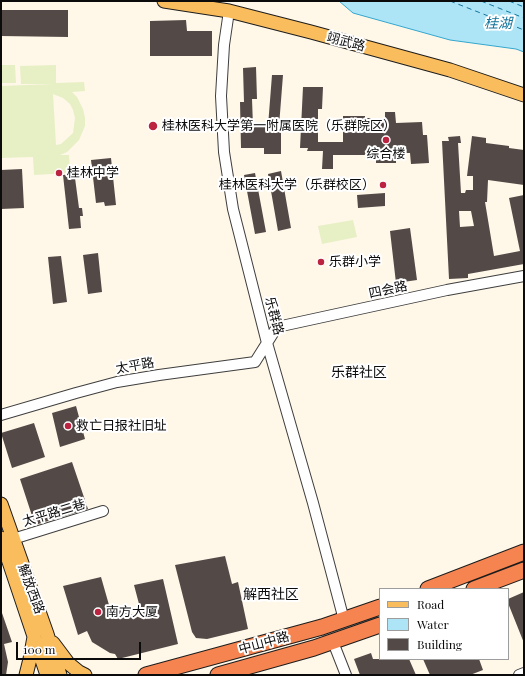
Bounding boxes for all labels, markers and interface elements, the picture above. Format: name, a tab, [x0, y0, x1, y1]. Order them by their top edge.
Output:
water label: 桂湖	[484, 16, 512, 32]
street label: 翊武路	[325, 29, 367, 55]
place label: 桂林医科大学第一附属医院（乐群院区）	[162, 118, 396, 134]
marker: 桂林医科大学第一附属医院（乐群院区）	[147, 120, 159, 132]
marker: 综合楼	[381, 135, 391, 145]
place label: 综合楼	[367, 146, 405, 162]
place label: 桂林中学	[67, 165, 119, 181]
marker: 桂林中学	[54, 168, 64, 178]
place label: 桂林医科大学（乐群校区）	[219, 177, 375, 193]
marker: 桂林医科大学（乐群校区）	[378, 180, 388, 190]
place label: 乐群小学	[329, 254, 381, 270]
marker: 乐群小学	[316, 257, 326, 267]
street label: 四会路	[367, 278, 409, 302]
street label: 乐群路	[262, 295, 286, 337]
street label: 太平路	[114, 355, 156, 377]
district label: 乐群社区	[331, 365, 387, 381]
place label: 救亡日报社旧址	[76, 418, 167, 434]
marker: 救亡日报社旧址	[63, 421, 73, 431]
street label: 太平路二巷	[21, 496, 87, 530]
street label: 解放西路	[15, 562, 47, 616]
district label: 解西社区	[243, 587, 299, 603]
legend	[379, 588, 509, 660]
text: Road	[417, 596, 444, 612]
place label: 南方大厦	[106, 604, 158, 620]
marker: 南方大厦	[93, 607, 103, 617]
text: Water	[417, 616, 449, 632]
street label: 中山中路	[237, 629, 291, 657]
scale bar	[18, 634, 143, 660]
text: Building	[417, 636, 462, 652]
text: 100 m	[23, 641, 55, 657]

